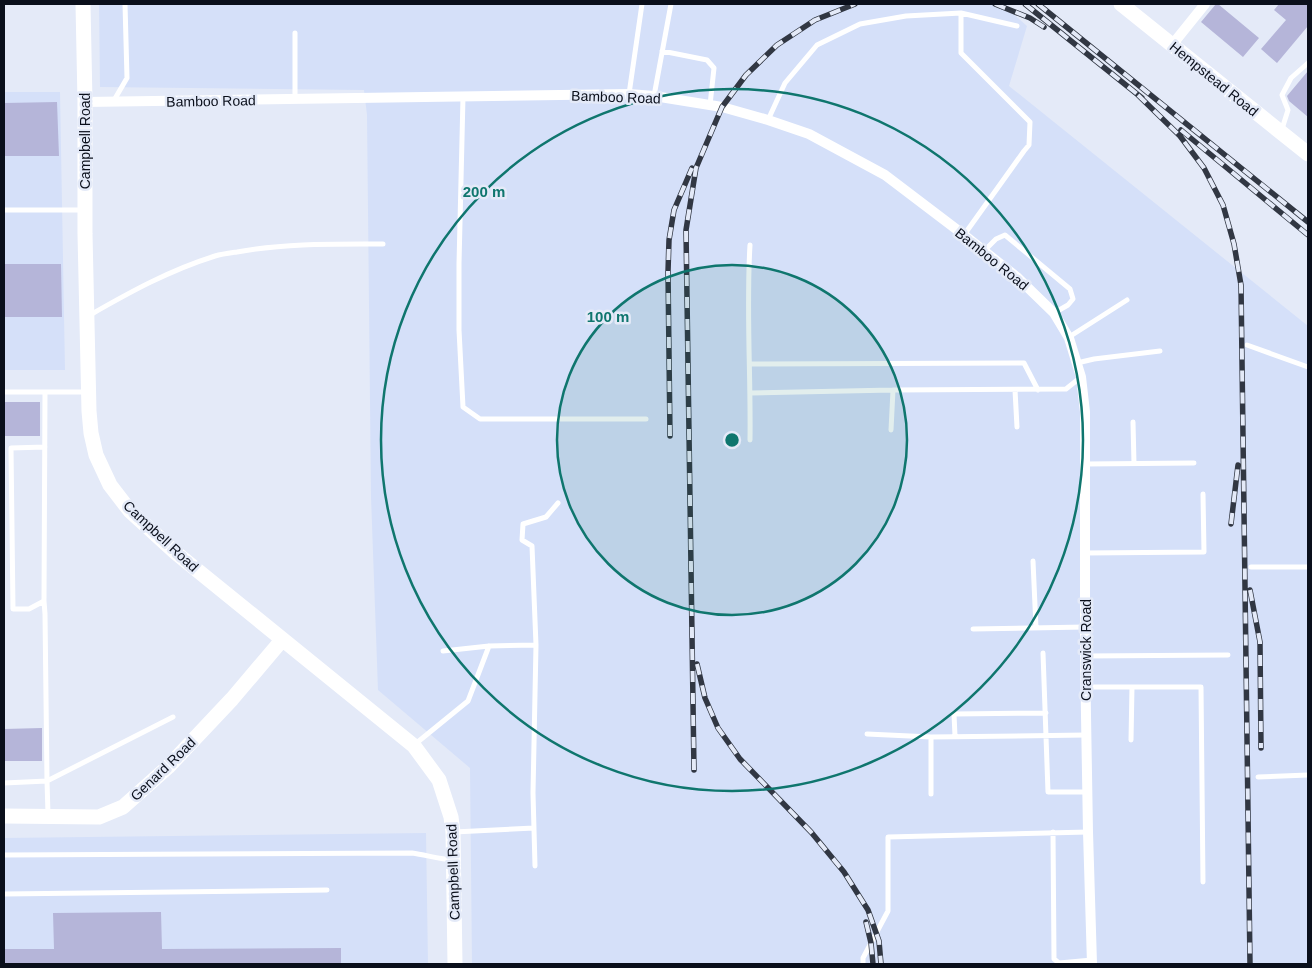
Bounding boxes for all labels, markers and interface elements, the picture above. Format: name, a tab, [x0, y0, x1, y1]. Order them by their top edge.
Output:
street label: Hempstead Road	[1167, 38, 1261, 120]
street label: Bamboo Road	[571, 87, 661, 107]
street label: Bamboo Road	[166, 92, 256, 110]
street label: Campbell Road	[77, 93, 93, 189]
text: 200 m	[463, 183, 505, 200]
street label: Bamboo Road	[952, 225, 1032, 293]
text: 100 m	[587, 308, 629, 325]
centre of rings	[723, 431, 741, 449]
street label: Campbell Road	[120, 497, 202, 575]
street label: Cranswick Road	[1078, 599, 1094, 701]
street label: Genard Road	[127, 734, 199, 804]
street label: Campbell Road	[443, 824, 463, 920]

